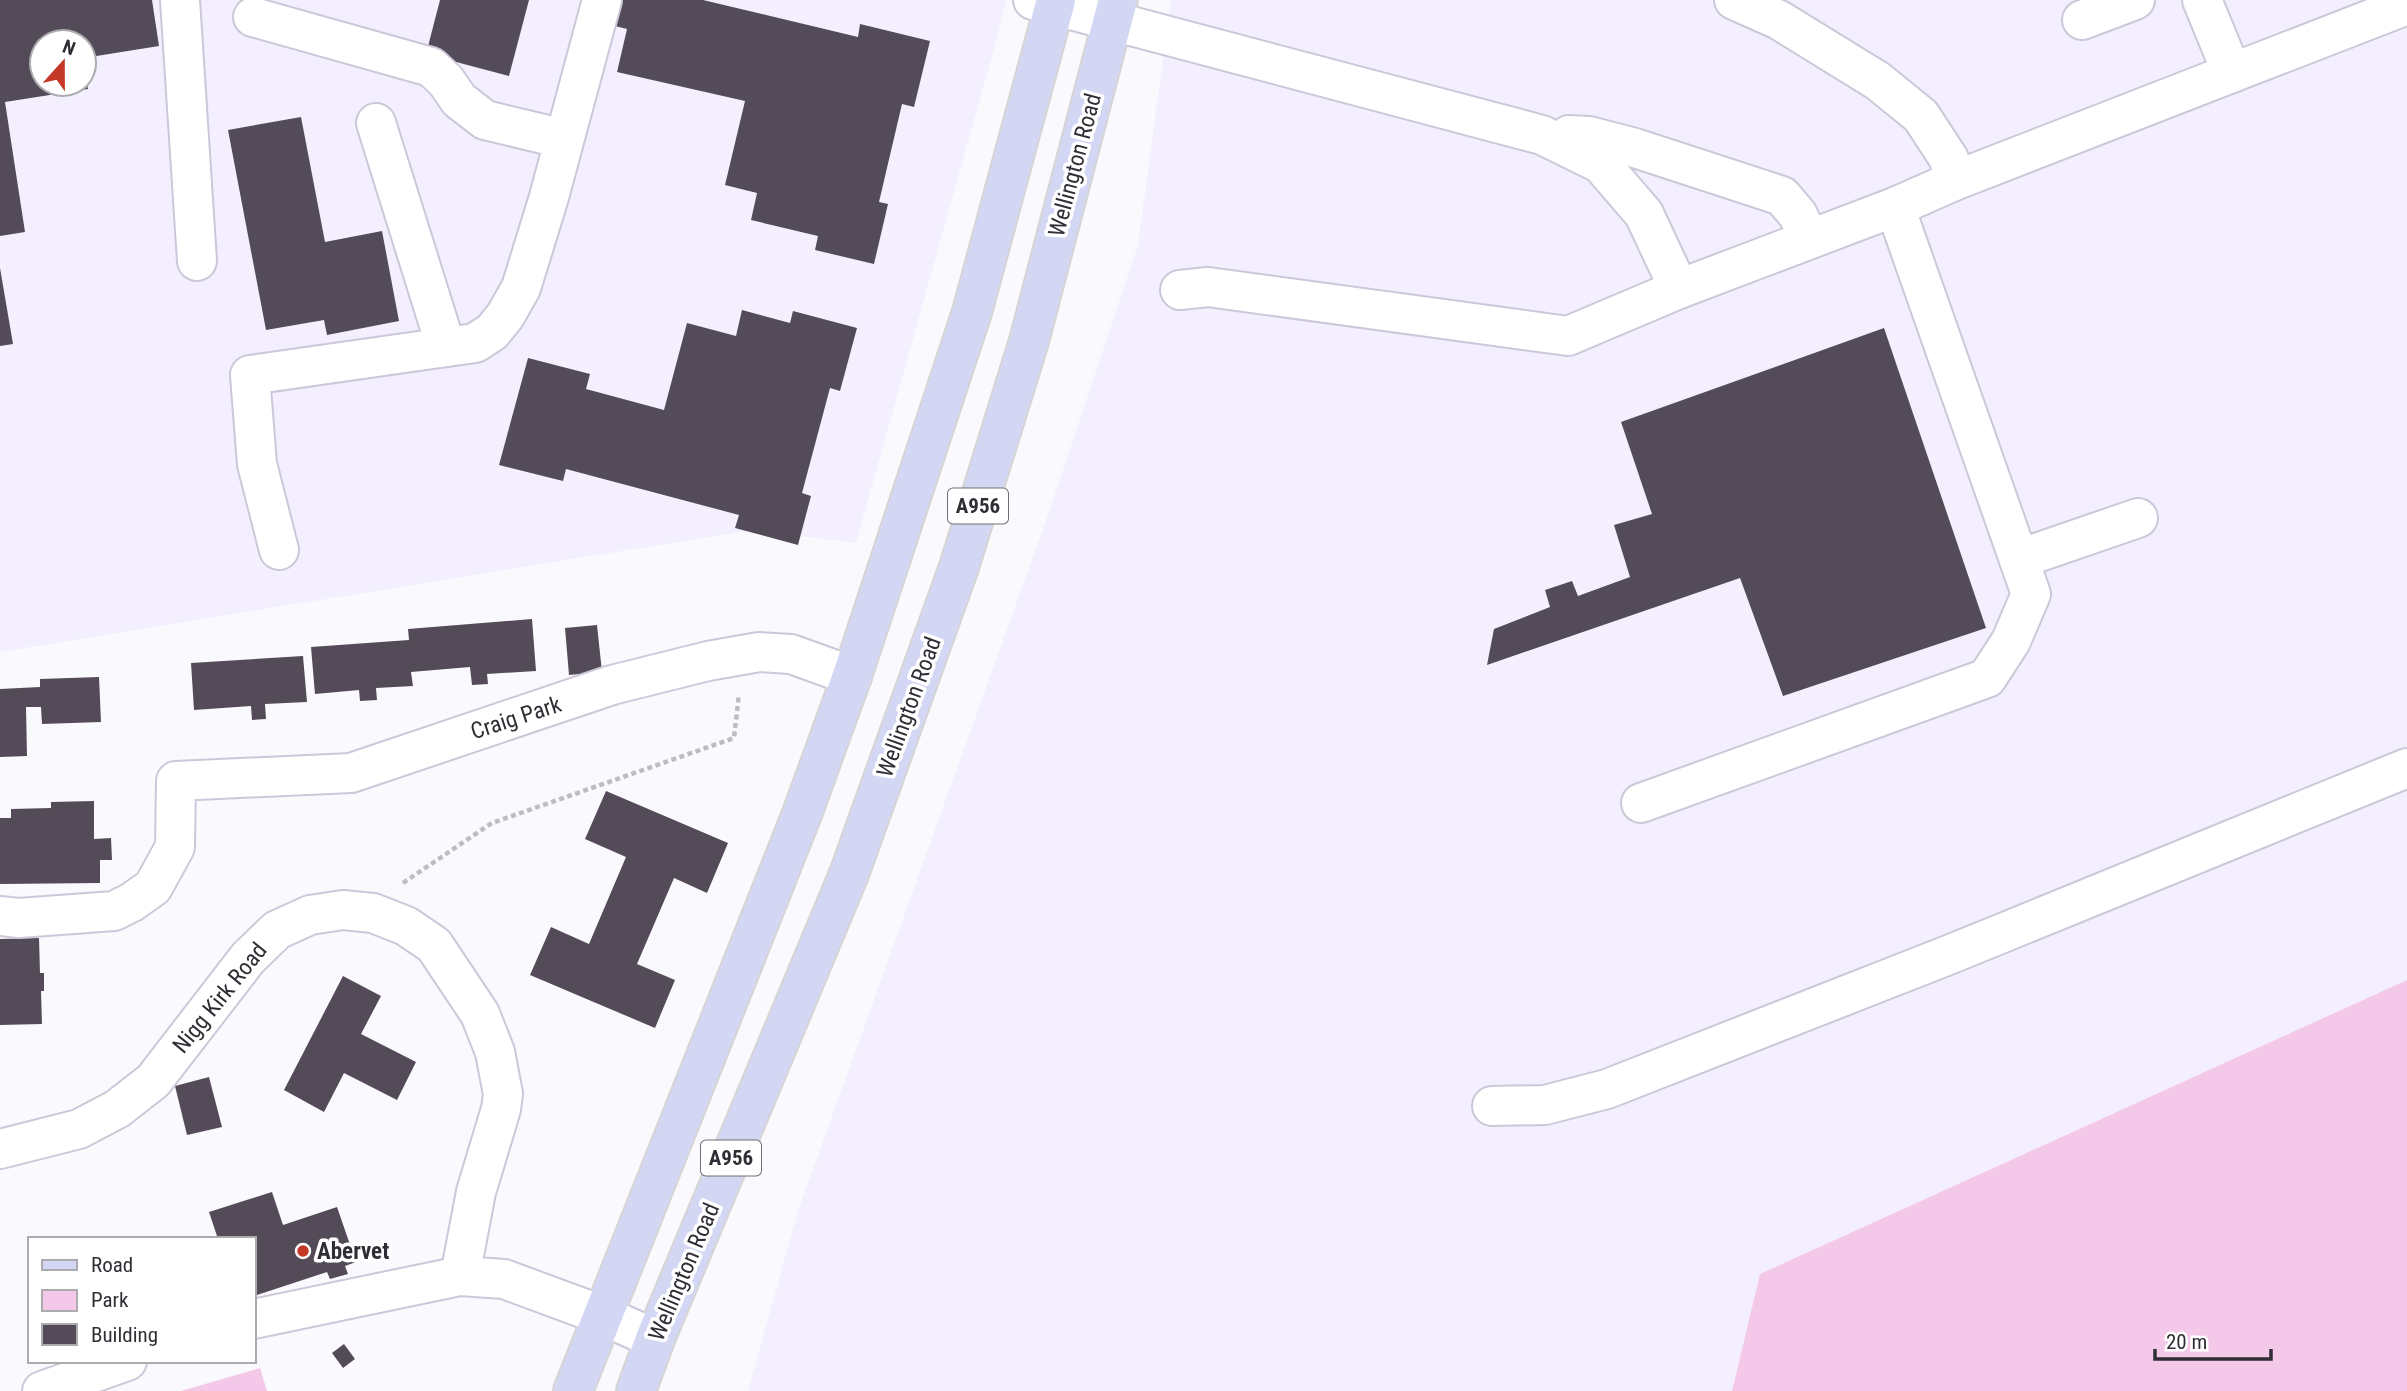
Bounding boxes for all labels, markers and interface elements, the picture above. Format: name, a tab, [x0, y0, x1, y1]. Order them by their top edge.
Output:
north arrow	[28, 28, 98, 98]
text: N	[59, 35, 78, 60]
street label: Wellington Road	[1043, 91, 1107, 239]
road number: A956	[948, 489, 1008, 524]
street label: Wellington Road	[871, 633, 947, 781]
street label: Craig Park	[467, 691, 565, 745]
street label: Nigg Kirk Road	[167, 937, 273, 1059]
road number: A956	[701, 1140, 761, 1176]
street label: Wellington Road	[643, 1199, 725, 1345]
legend	[28, 1237, 256, 1363]
place label: Abervet	[317, 1238, 389, 1265]
marker: Abervet	[295, 1243, 311, 1259]
text: Road	[91, 1253, 133, 1277]
text: Park	[91, 1288, 129, 1312]
scale bar	[2155, 1318, 2270, 1362]
text: Building	[91, 1323, 158, 1347]
text: 20 m	[2166, 1330, 2207, 1354]

